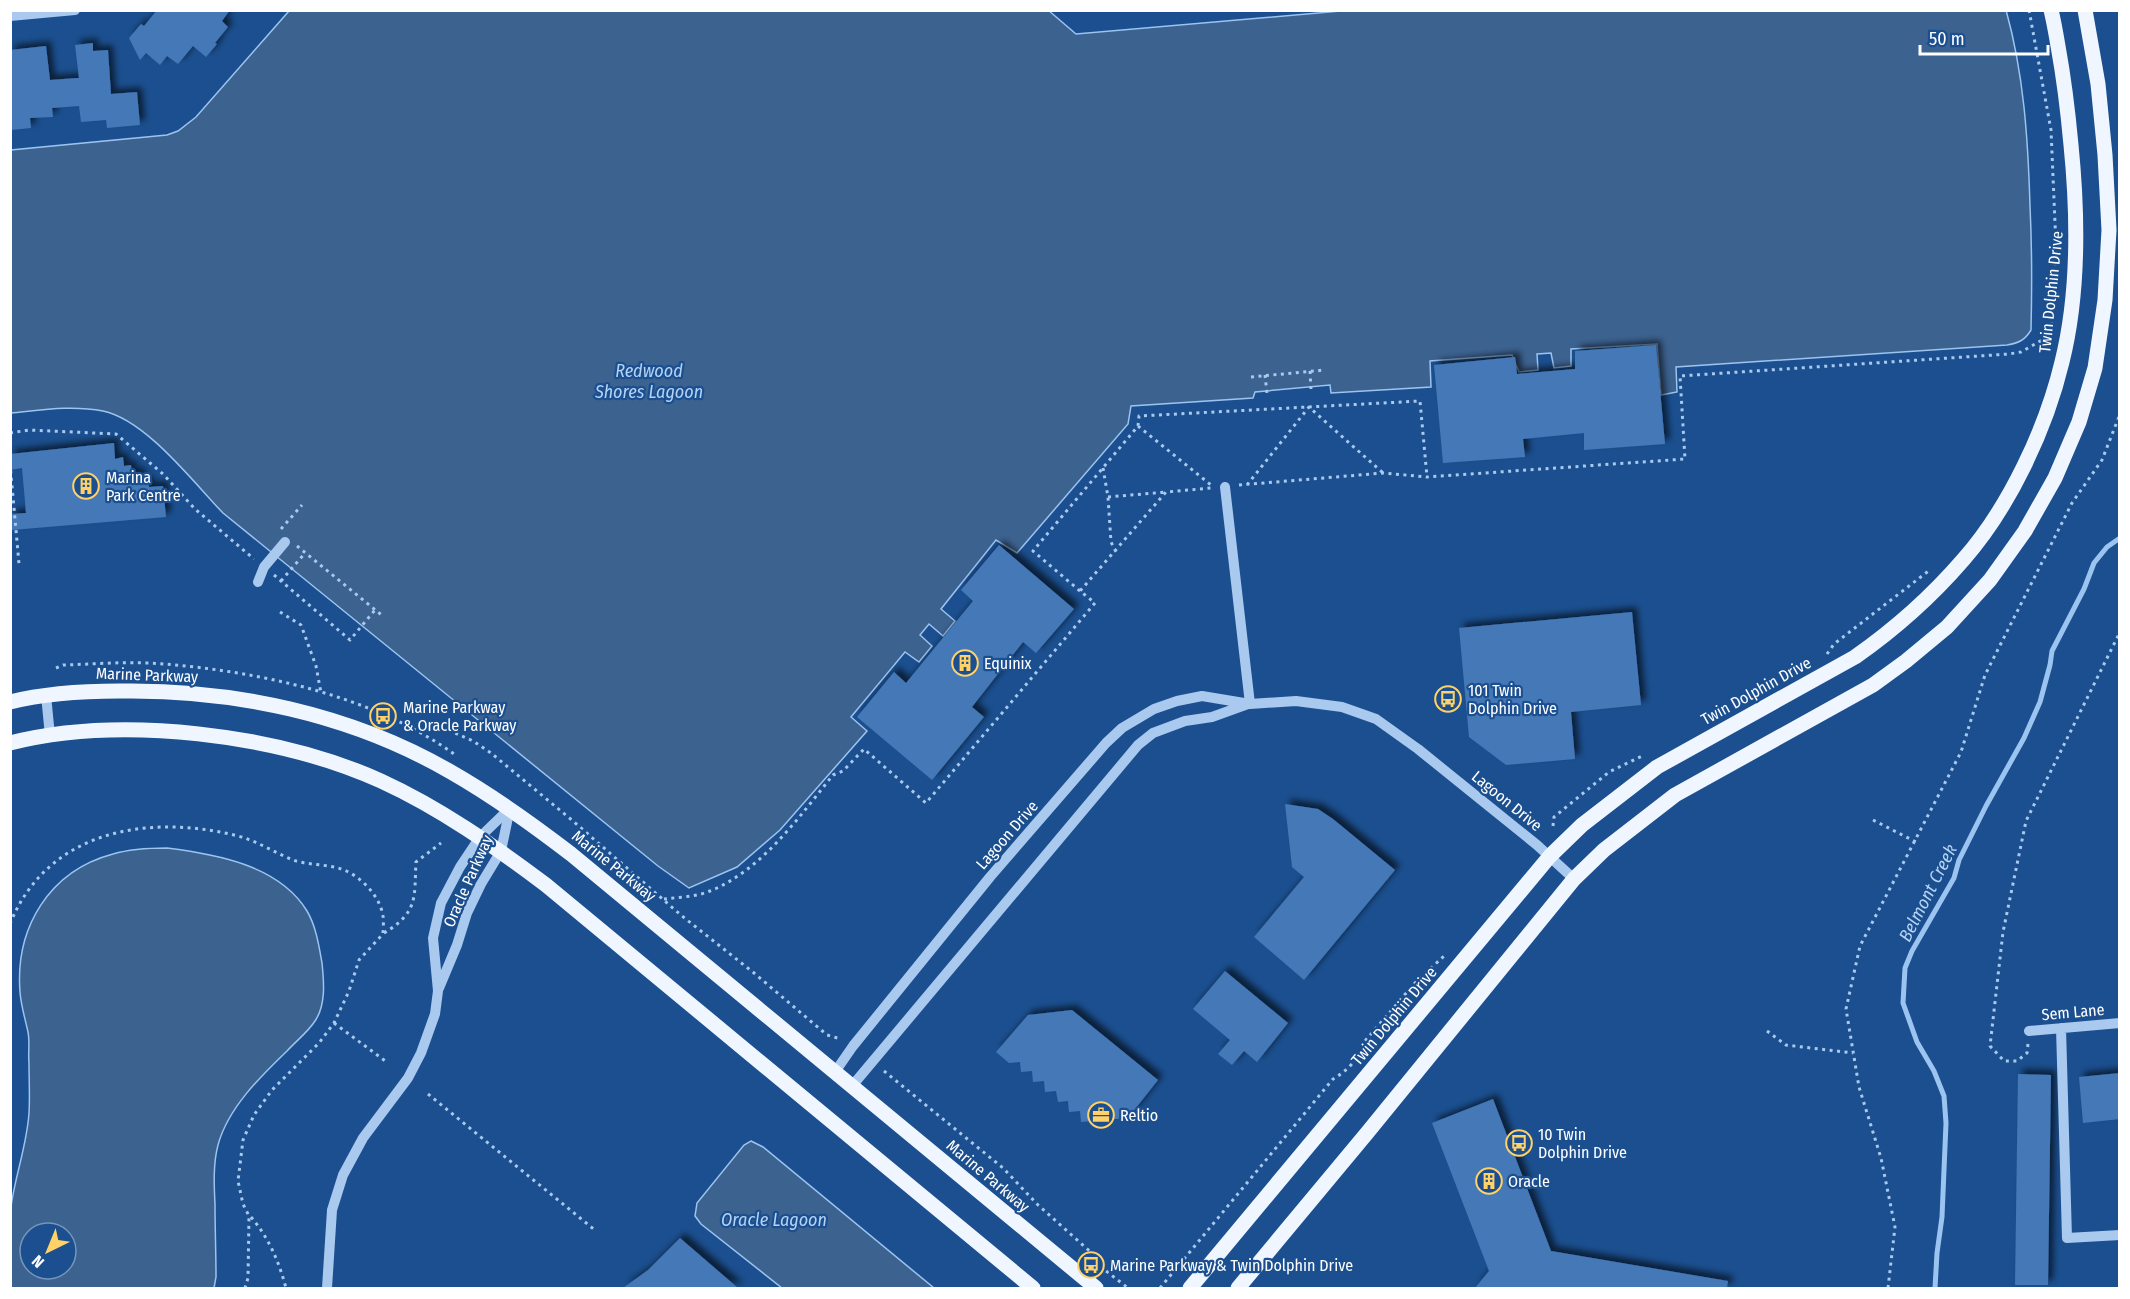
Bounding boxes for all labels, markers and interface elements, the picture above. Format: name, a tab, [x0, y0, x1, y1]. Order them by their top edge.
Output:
scale bar	[1920, 18, 2048, 56]
text: 50 m	[1929, 28, 1965, 50]
street label: Twin Dolphin Drive	[2035, 230, 2067, 354]
water label: Redwood Shores Lagoon	[594, 360, 703, 403]
place label: Marina Park Centre	[106, 468, 181, 505]
building icon: Marina Park Centre	[71, 471, 101, 501]
building icon: Equinix	[950, 648, 980, 678]
street label: Twin Dolphin Drive	[1698, 653, 1814, 729]
place label: Equinix	[984, 654, 1032, 673]
street label: Marine Parkway	[96, 664, 199, 686]
place label: 101 Twin Dolphin Drive	[1468, 681, 1557, 718]
bus stop icon: 101 Twin Dolphin Drive	[1433, 684, 1463, 714]
place label: Marine Parkway & Oracle Parkway	[403, 698, 517, 735]
bus stop icon: Marine Parkway & Oracle Parkway	[368, 701, 398, 731]
street label: Lagoon Drive	[1468, 767, 1546, 835]
street label: Lagoon Drive	[972, 797, 1042, 873]
street label: Marine Parkway	[568, 826, 660, 906]
street label: Oracle Parkway	[439, 831, 497, 930]
water label: Belmont Creek	[1894, 841, 1962, 945]
street label: Twin Dolphin Drive	[1347, 963, 1441, 1069]
street label: Sem Lane	[2041, 1000, 2105, 1024]
office icon: Reltio	[1086, 1100, 1116, 1130]
place label: Reltio	[1120, 1106, 1158, 1125]
place label: 10 Twin Dolphin Drive	[1538, 1125, 1627, 1162]
bus stop icon: 10 Twin Dolphin Drive	[1504, 1128, 1534, 1158]
street label: Marine Parkway	[943, 1136, 1034, 1217]
building icon: Oracle	[1474, 1166, 1504, 1196]
place label: Oracle	[1508, 1172, 1550, 1191]
water label: Oracle Lagoon	[721, 1209, 827, 1231]
north arrow	[18, 1221, 78, 1281]
bus stop icon: Marine Parkway & Twin Dolphin Drive	[1076, 1250, 1106, 1280]
text: N	[28, 1251, 48, 1272]
place label: Marine Parkway & Twin Dolphin Drive	[1110, 1256, 1353, 1275]

